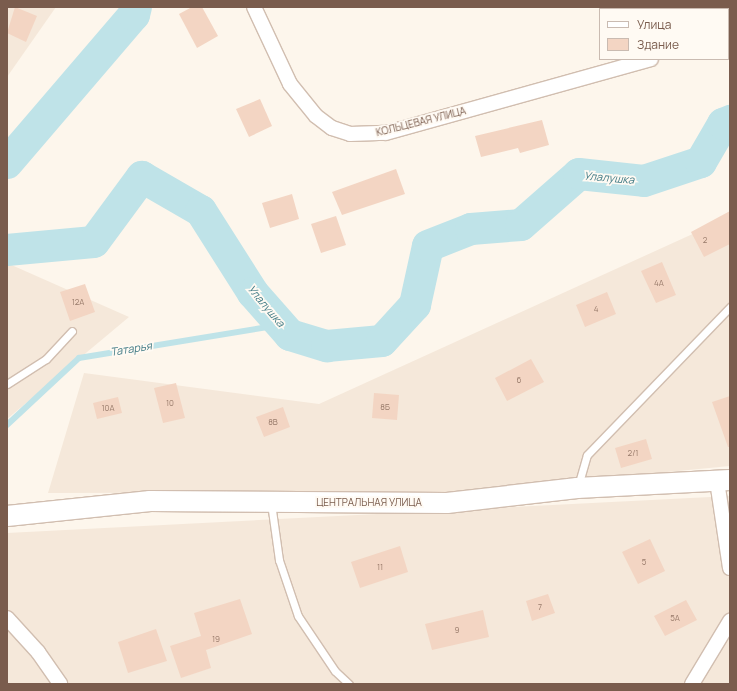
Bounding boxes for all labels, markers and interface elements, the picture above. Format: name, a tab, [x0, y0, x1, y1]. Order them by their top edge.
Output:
legend	[599, 8, 729, 60]
text: Улица	[637, 16, 671, 33]
text: Здание	[637, 36, 679, 53]
street label: КОЛЬЦЕВАЯ УЛИЦА	[375, 105, 467, 139]
water label: Улалушка	[583, 169, 635, 187]
house number: 2	[703, 235, 707, 245]
house number: 4А	[654, 278, 664, 288]
water label: Улалушка	[245, 282, 287, 330]
house number: 12А	[72, 297, 84, 307]
house number: 4	[594, 304, 598, 314]
water label: Татарья	[109, 339, 153, 359]
house number: 6	[517, 375, 521, 385]
house number: 10	[166, 398, 174, 408]
house number: 8Б	[380, 402, 390, 412]
house number: 10А	[101, 403, 115, 413]
house number: 8В	[268, 417, 278, 427]
house number: 2/1	[628, 448, 638, 458]
street label: ЦЕНТРАЛЬНАЯ УЛИЦА	[316, 497, 422, 509]
house number: 5	[642, 557, 646, 567]
house number: 11	[377, 562, 383, 572]
house number: 7	[538, 602, 542, 612]
house number: 5А	[670, 613, 680, 623]
house number: 9	[455, 625, 459, 635]
house number: 19	[212, 634, 220, 644]

